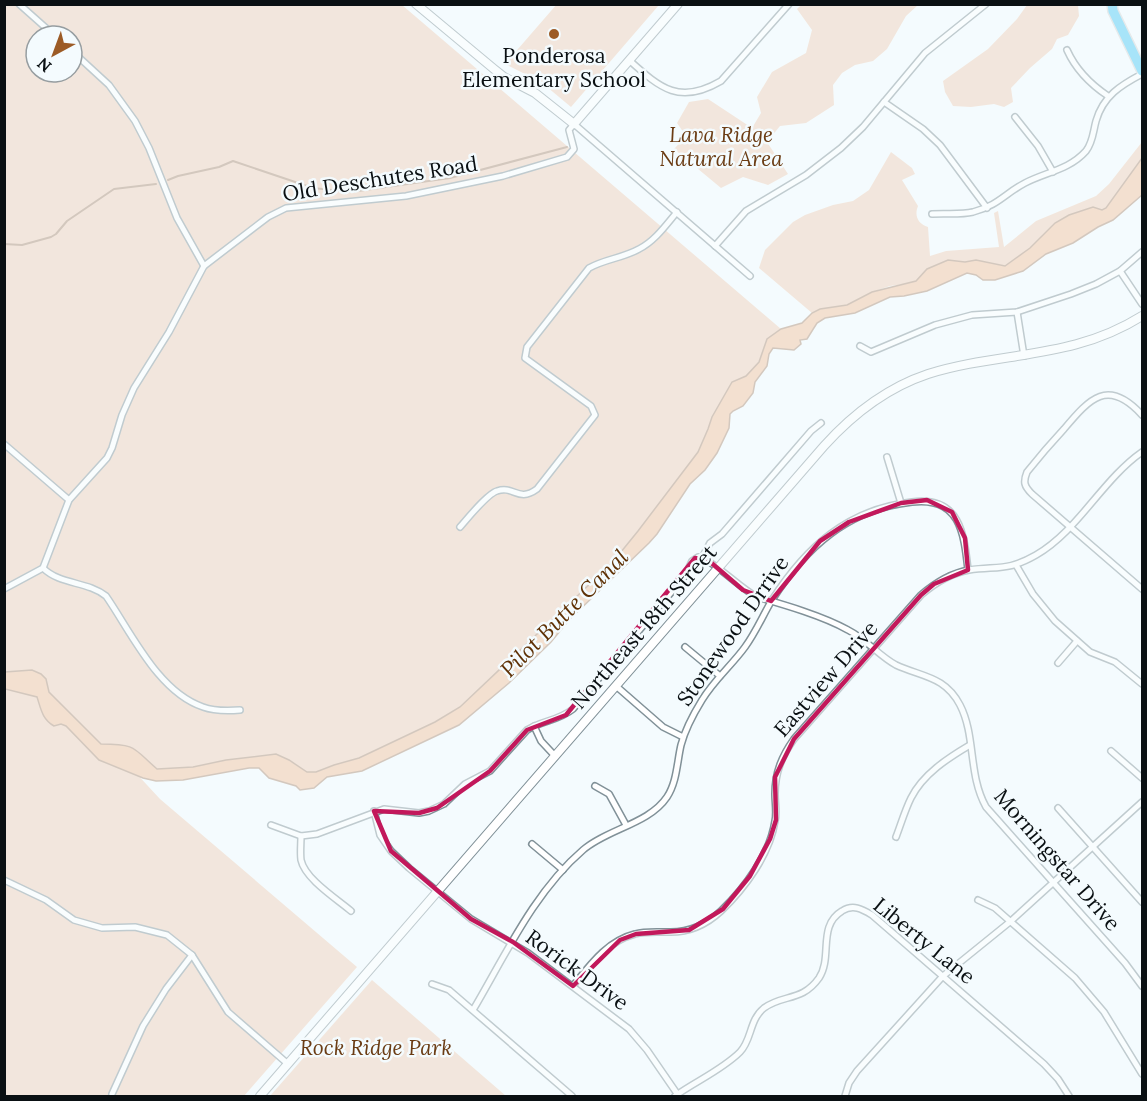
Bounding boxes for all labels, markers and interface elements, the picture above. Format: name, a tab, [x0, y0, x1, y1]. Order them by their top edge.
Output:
north arrow	[24, 24, 84, 84]
marker: Ponderosa Elementary School	[547, 27, 561, 41]
place label: Ponderosa Elementary School	[462, 42, 646, 93]
text: N	[33, 54, 55, 77]
park label: Lava Ridge Natural Area	[659, 121, 783, 172]
street label: Old Deschutes Road	[281, 150, 479, 207]
street label: Northeast 18th Street	[565, 538, 723, 714]
water label: Pilot Butte Canal	[494, 543, 634, 683]
street label: Stonewood Drrive	[671, 550, 794, 711]
street label: Eastview Drive	[768, 615, 883, 742]
street label: Morningstar Drive	[988, 783, 1126, 936]
street label: Liberty Lane	[868, 891, 981, 990]
street label: Rorick Drive	[520, 923, 634, 1016]
park label: Rock Ridge Park	[300, 1034, 452, 1061]

